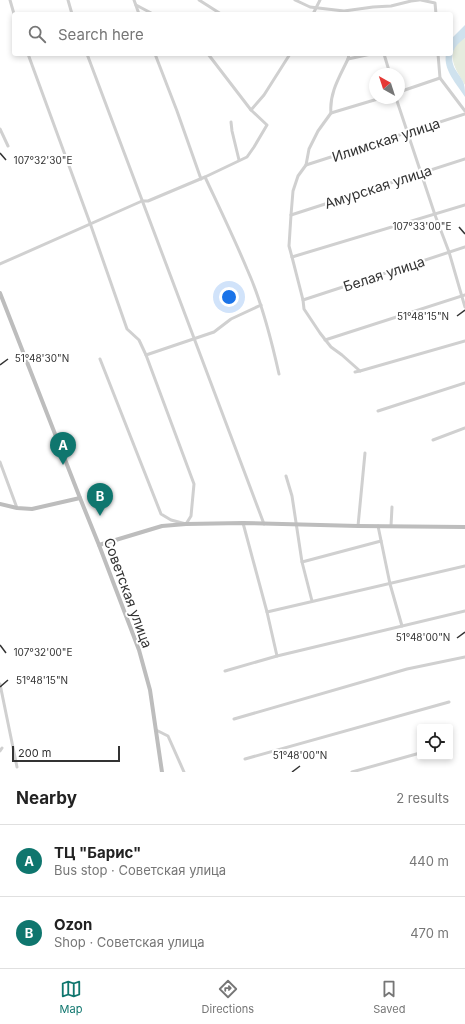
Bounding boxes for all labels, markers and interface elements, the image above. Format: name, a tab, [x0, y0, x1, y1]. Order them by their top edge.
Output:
search box	[12, 12, 453, 56]
icon: search	[26, 23, 48, 45]
text: Search here	[58, 25, 144, 44]
north arrow	[369, 68, 405, 104]
street label: Илимская улица	[330, 114, 442, 165]
text: 107°32'30"E	[14, 154, 72, 166]
street label: Амурская улица	[322, 161, 434, 212]
text: 107°33'00"E	[392, 220, 452, 232]
street label: Белая улица	[341, 252, 427, 295]
your location	[219, 287, 239, 307]
text: 51°48'15"N	[397, 310, 449, 322]
text: 51°48'30"N	[15, 352, 69, 364]
pin: A	[50, 432, 76, 465]
pin: B	[87, 483, 113, 516]
street label: Советская улица	[101, 535, 156, 650]
text: 51°48'00"N	[396, 631, 450, 643]
text: 107°32'00"E	[14, 646, 72, 658]
text: 51°48'15"N	[16, 674, 68, 686]
map controls	[417, 724, 453, 760]
button: locate	[417, 724, 453, 760]
scale bar	[12, 744, 120, 763]
text: 200 m	[18, 746, 51, 760]
text: 51°48'00"N	[273, 749, 327, 761]
text: Nearby	[16, 788, 77, 808]
text: 2 results	[396, 790, 449, 806]
text: ТЦ "Барис"	[54, 843, 141, 862]
text: A	[24, 853, 34, 869]
text: 440 m	[409, 853, 449, 869]
text: Bus stop · Советская улица	[54, 862, 226, 878]
text: Ozon	[54, 915, 92, 934]
text: B	[25, 925, 33, 941]
text: 470 m	[410, 925, 449, 941]
text: Shop · Советская улица	[54, 934, 204, 950]
tab: Map	[60, 978, 82, 1016]
tab: Directions	[202, 978, 254, 1016]
tab: Saved	[373, 978, 405, 1016]

